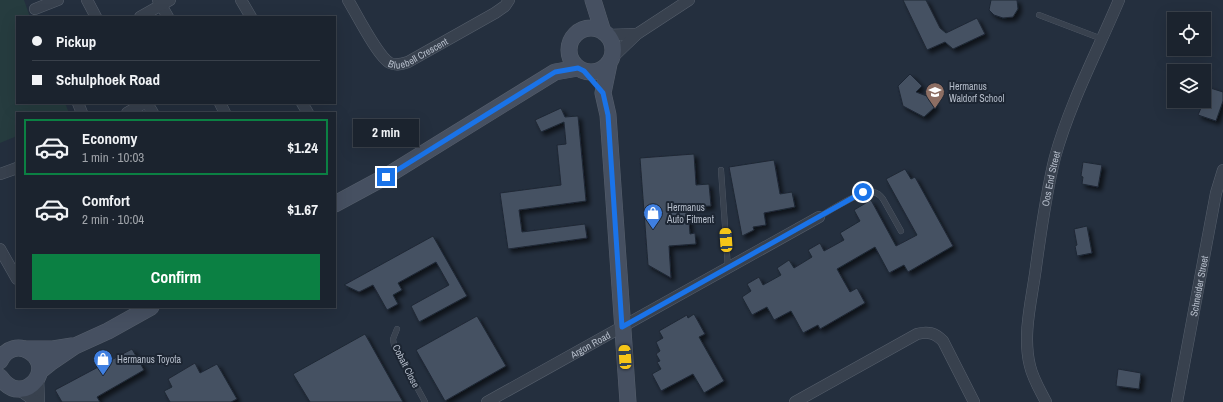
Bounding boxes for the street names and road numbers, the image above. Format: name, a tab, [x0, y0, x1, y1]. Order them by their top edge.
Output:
street label: Bluebell Crescent	[386, 34, 451, 71]
street label: Oos End Street	[1039, 149, 1063, 207]
street label: Schneider Street	[1187, 254, 1211, 317]
street label: Argon Road	[567, 328, 612, 361]
street label: Cobalt Close	[390, 342, 423, 390]

